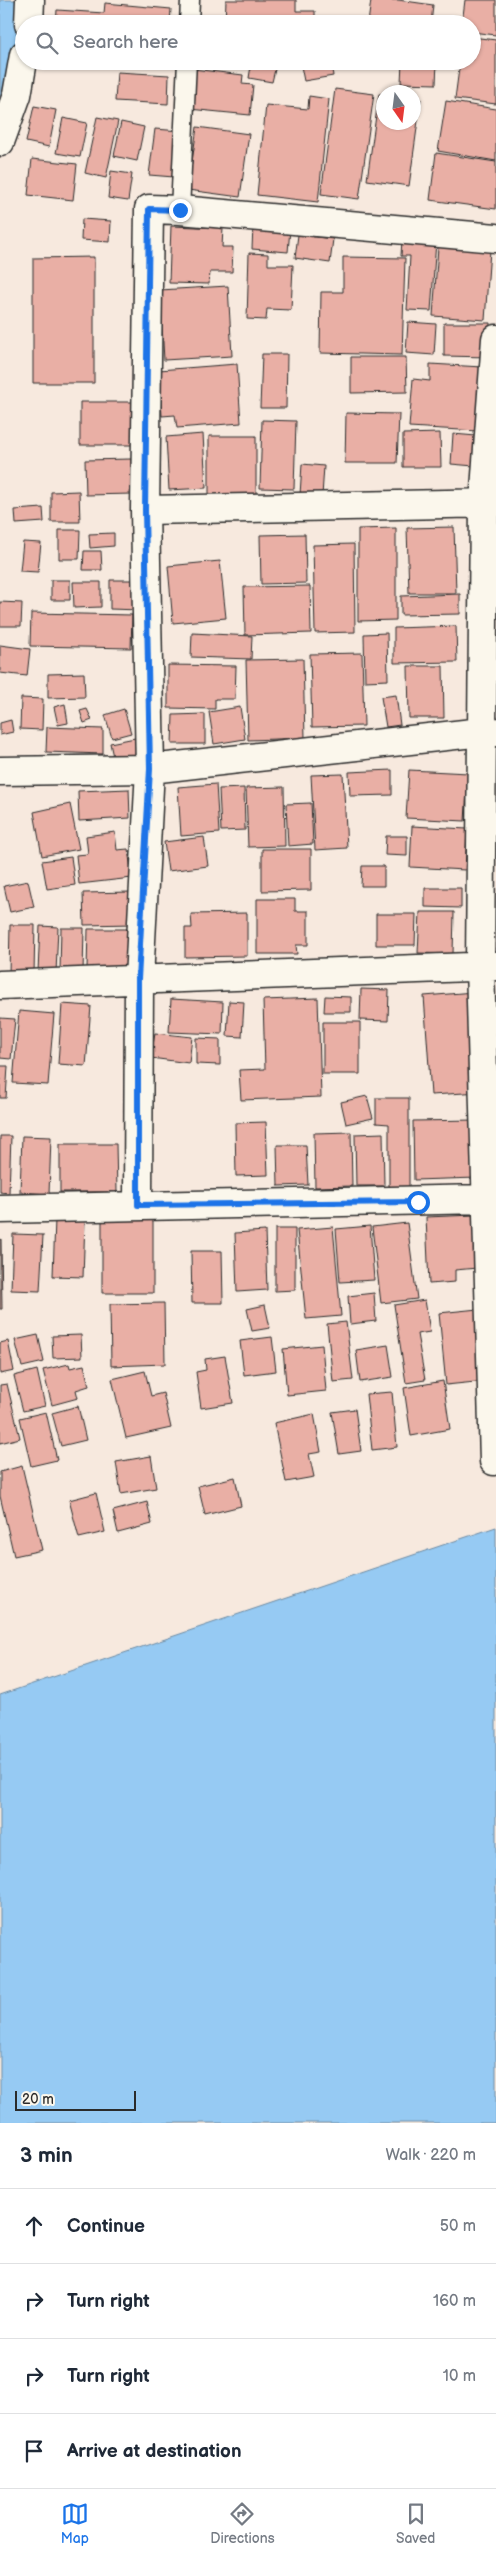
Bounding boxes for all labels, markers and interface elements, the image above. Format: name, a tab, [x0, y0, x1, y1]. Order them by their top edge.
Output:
search box	[15, 15, 481, 70]
icon: search	[33, 29, 61, 57]
text: Search here	[73, 31, 178, 54]
north arrow	[376, 85, 421, 130]
route end	[169, 199, 192, 222]
route start	[407, 1191, 430, 1214]
scale bar	[15, 2088, 136, 2111]
text: 20 m	[22, 2091, 54, 2108]
text: 3 min	[20, 2143, 73, 2168]
text: Walk · 220 m	[386, 2146, 476, 2165]
icon: ahead	[20, 2212, 48, 2240]
text: Continue	[67, 2215, 145, 2238]
text: 50 m	[440, 2217, 476, 2236]
icon: right	[20, 2287, 48, 2315]
text: Turn right	[67, 2290, 150, 2313]
text: 160 m	[433, 2292, 476, 2311]
icon: right	[20, 2362, 48, 2390]
text: Turn right	[67, 2365, 150, 2388]
text: 10 m	[443, 2367, 476, 2386]
icon: arrive	[20, 2437, 48, 2465]
text: Arrive at destination	[67, 2440, 242, 2463]
tab: Map	[61, 2500, 89, 2547]
tab: Directions	[210, 2500, 275, 2547]
tab: Saved	[396, 2500, 435, 2547]

